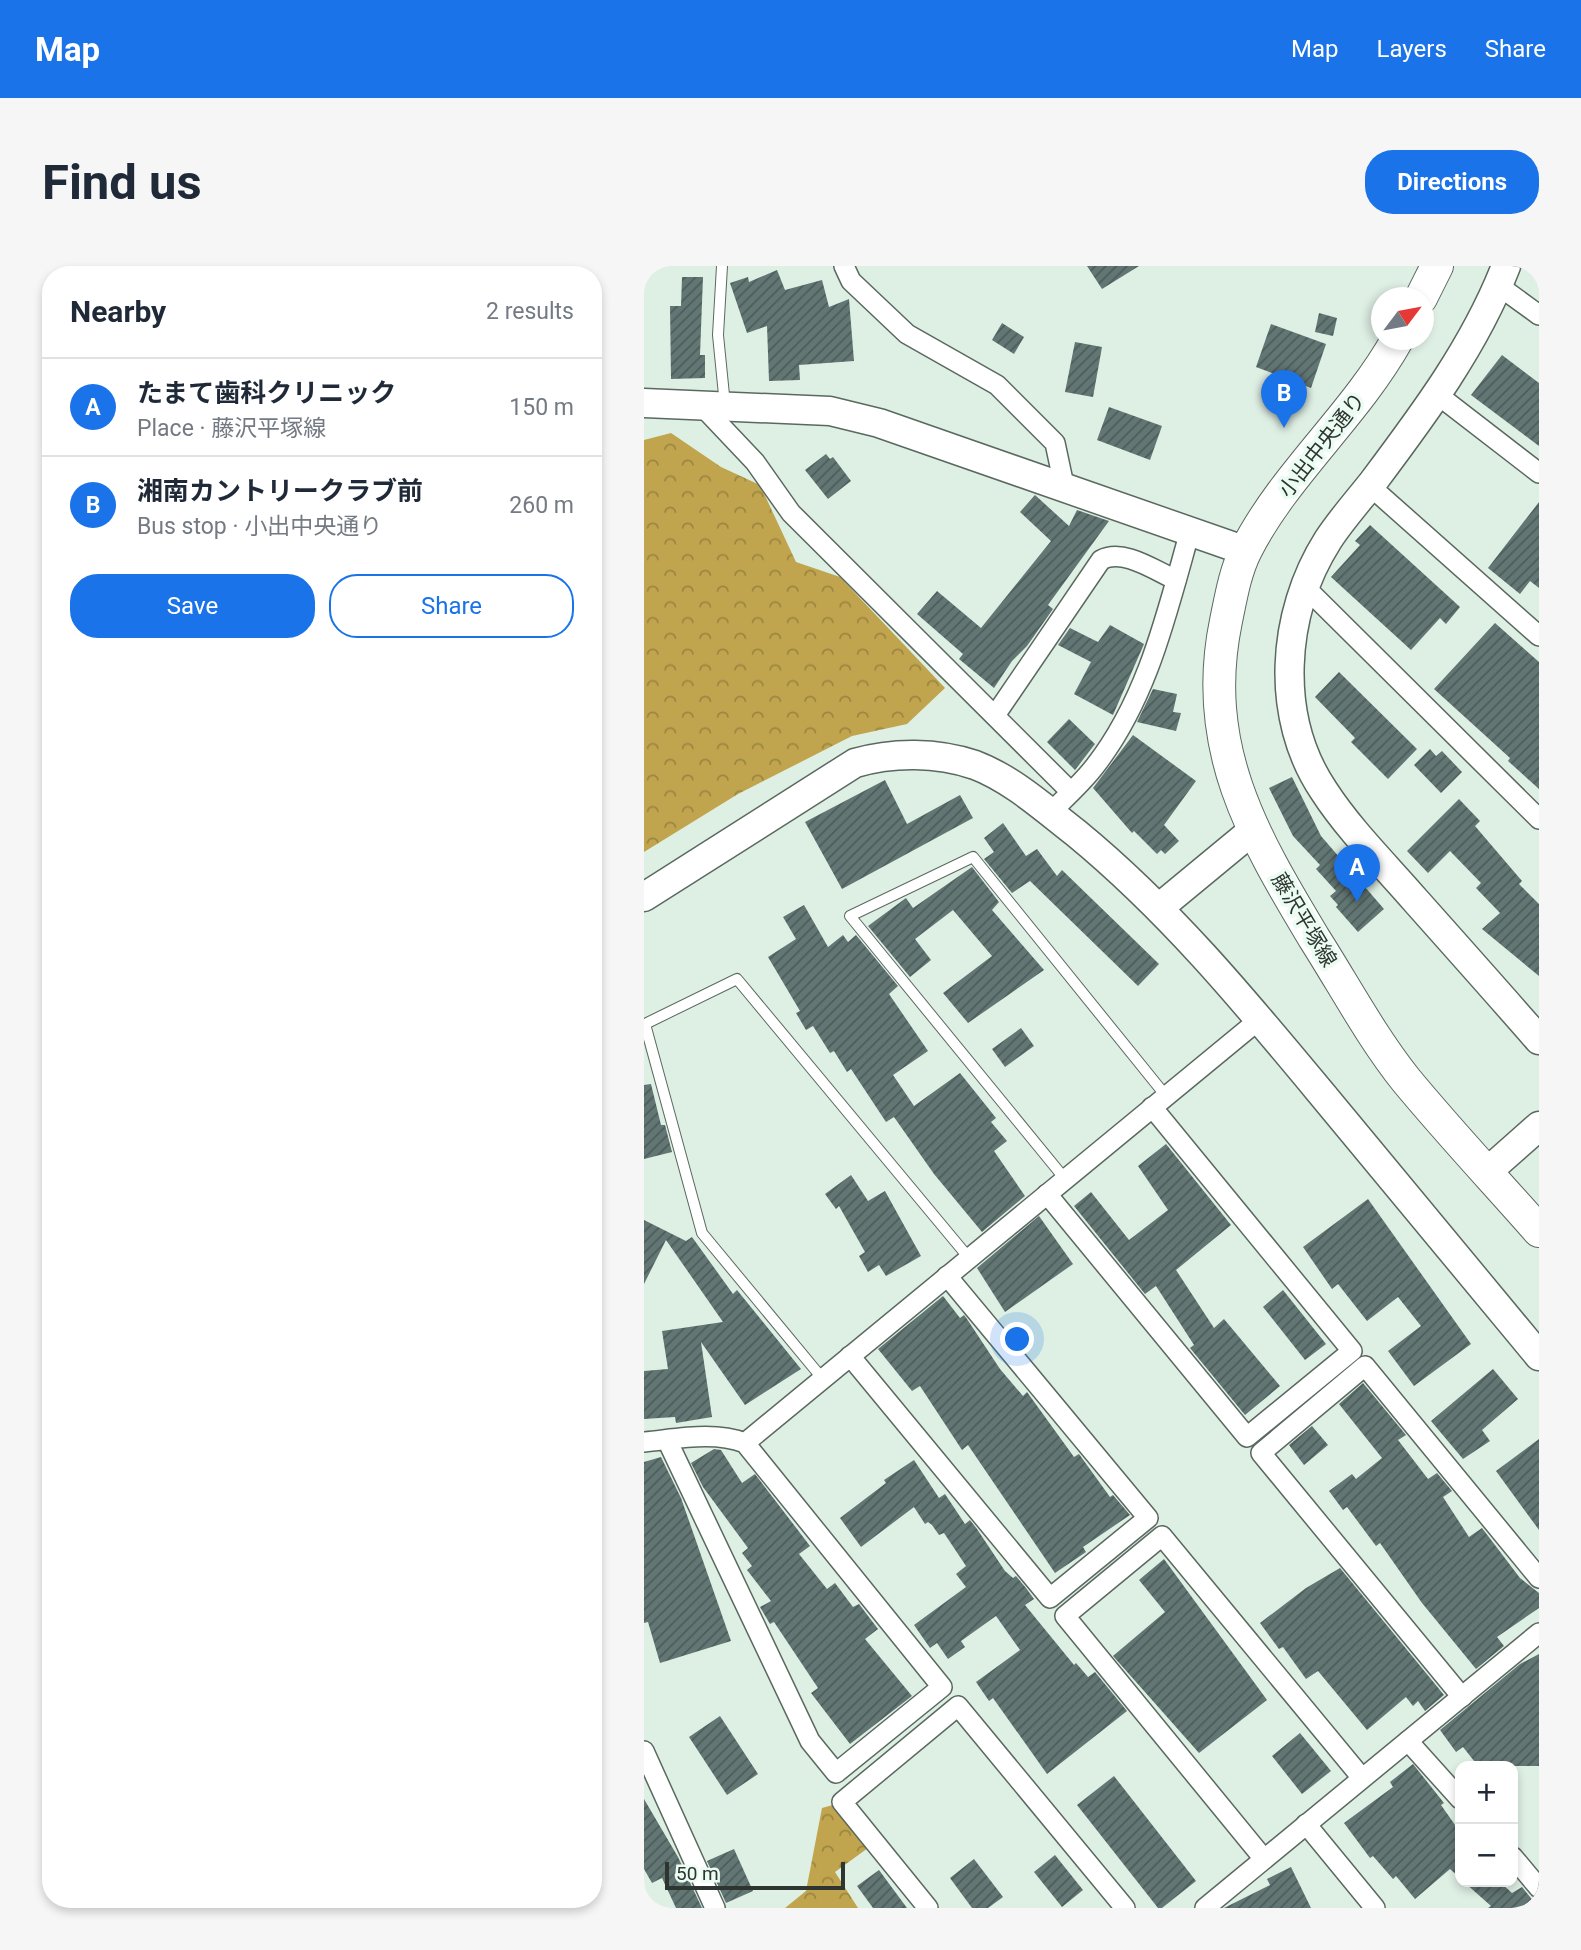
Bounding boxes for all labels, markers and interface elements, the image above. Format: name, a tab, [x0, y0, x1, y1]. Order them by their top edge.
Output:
text: Map	[35, 30, 100, 69]
text: Map	[1291, 35, 1339, 63]
text: Layers	[1377, 35, 1447, 63]
text: Share	[1485, 35, 1546, 63]
button: Directions	[1365, 150, 1539, 214]
text: Find us	[42, 154, 202, 211]
north arrow	[1371, 287, 1434, 350]
text: Nearby	[70, 294, 166, 329]
text: 2 results	[486, 298, 574, 325]
pin: B	[1261, 370, 1307, 428]
text: たまて歯科クリニック	[137, 378, 396, 408]
street label: 小出中央通り	[1274, 388, 1370, 502]
text: A	[85, 394, 101, 421]
text: 150 m	[509, 394, 574, 421]
text: Place · 藤沢平塚線	[137, 415, 326, 442]
text: 湘南カントリークラブ前	[137, 476, 423, 506]
text: B	[86, 492, 100, 519]
text: 260 m	[509, 492, 574, 519]
text: Bus stop · 小出中央通り	[137, 513, 382, 540]
button: Save	[70, 574, 315, 638]
button: Share	[329, 574, 574, 638]
pin: A	[1334, 844, 1380, 902]
street label: 藤沢平塚線	[1267, 869, 1341, 971]
your location	[1000, 1322, 1034, 1356]
map controls	[1455, 1761, 1518, 1887]
button: +	[1455, 1761, 1518, 1824]
button: −	[1455, 1824, 1518, 1887]
scale bar	[665, 1859, 845, 1891]
text: 50 m	[676, 1862, 719, 1885]

